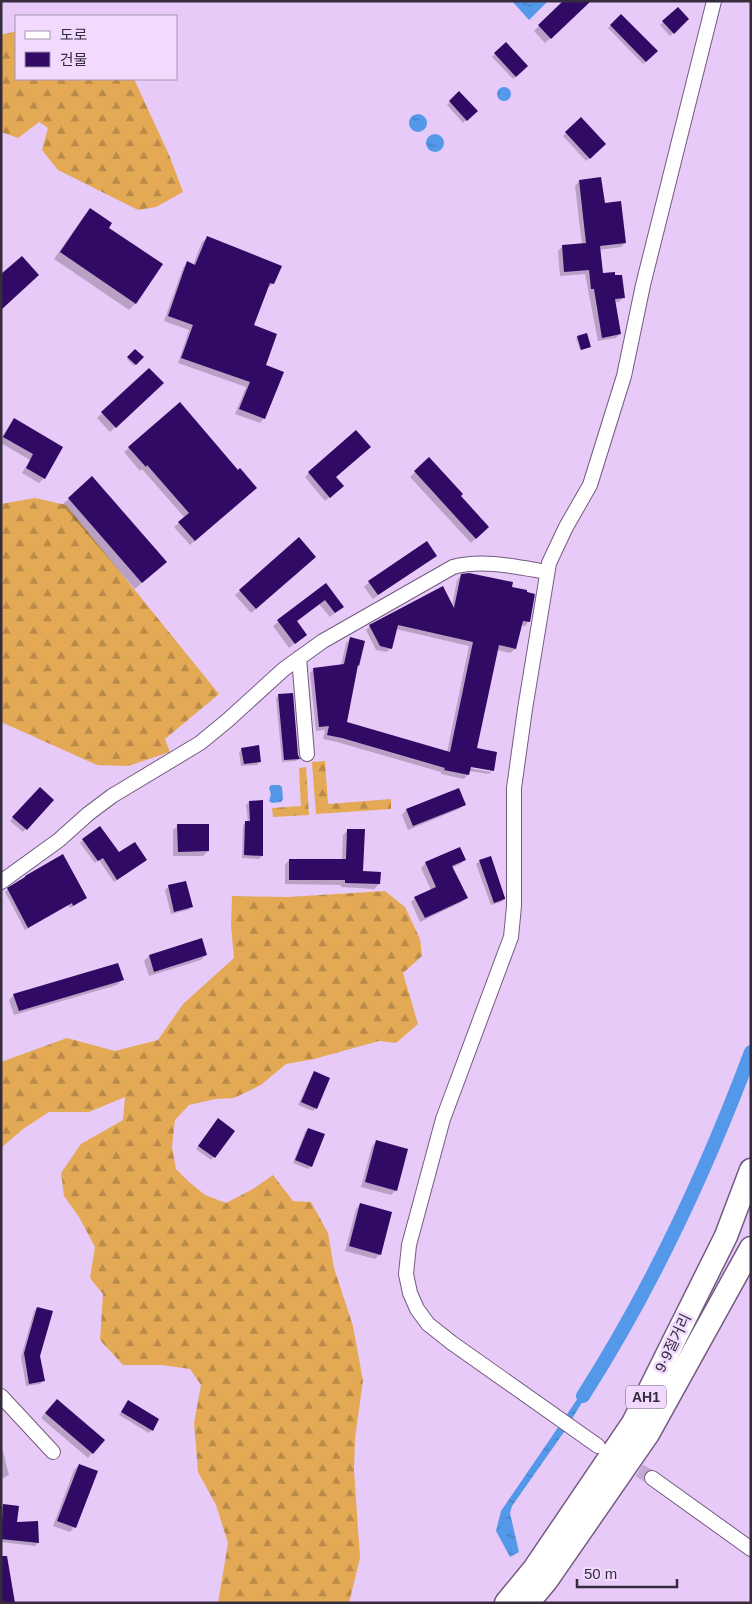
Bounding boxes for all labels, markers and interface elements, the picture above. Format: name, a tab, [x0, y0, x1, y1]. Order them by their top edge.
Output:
legend	[15, 15, 178, 80]
text: 도로	[60, 26, 88, 43]
text: 건물	[60, 51, 88, 68]
street label: 9·9절거리	[651, 1311, 694, 1375]
road number: AH1	[626, 1385, 666, 1408]
scale bar	[577, 1556, 677, 1588]
text: 50 m	[584, 1565, 617, 1582]

